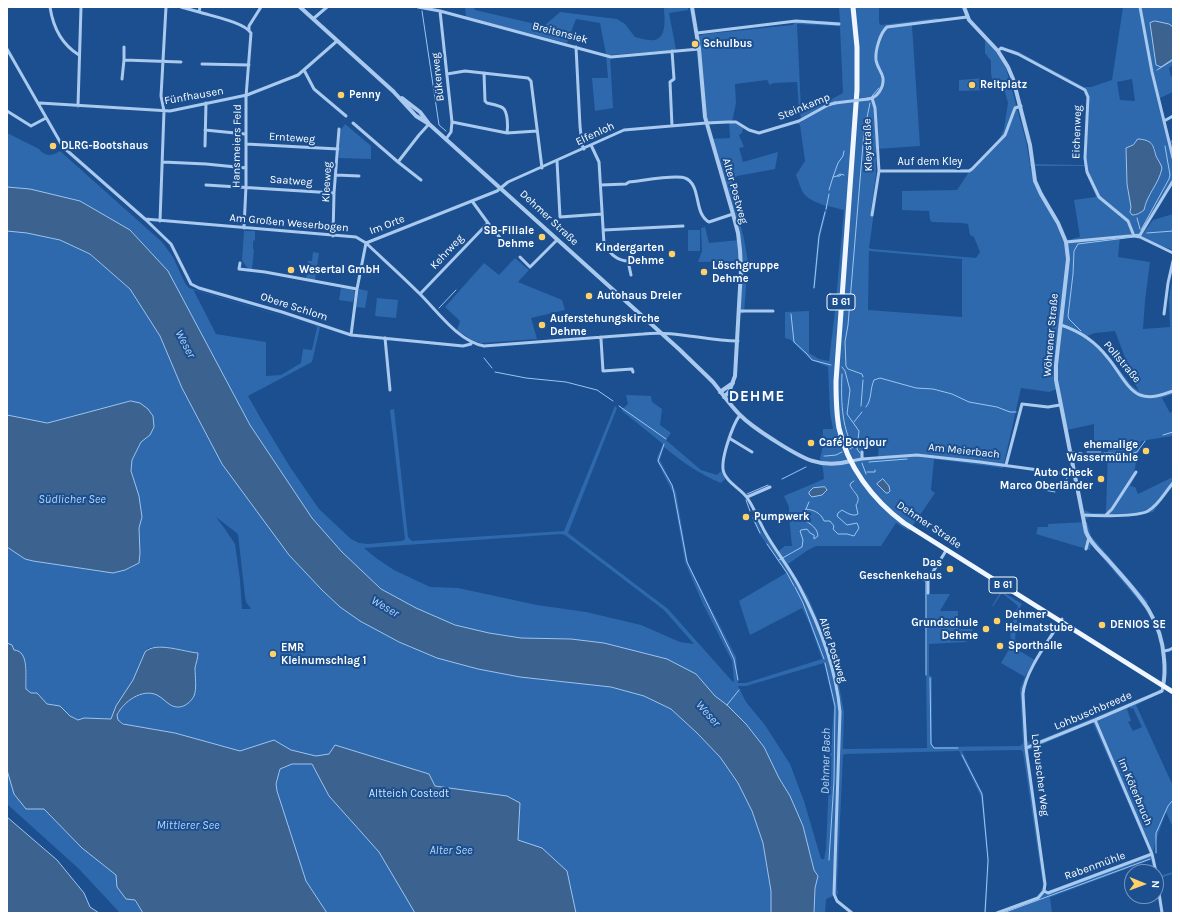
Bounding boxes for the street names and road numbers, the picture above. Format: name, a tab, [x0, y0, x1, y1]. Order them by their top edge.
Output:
street label: Breitensiek	[531, 19, 589, 47]
street label: Bükerweg	[429, 52, 447, 102]
street label: Fünfhausen	[163, 84, 225, 108]
street label: Steinkamp	[776, 91, 832, 123]
street label: Hansmeiers Feld	[230, 104, 244, 188]
street label: Eichenweg	[1069, 105, 1085, 159]
street label: Kleystraße	[860, 118, 876, 172]
street label: Elfenloh	[574, 119, 616, 149]
street label: Ernteweg	[268, 130, 316, 146]
street label: Auf dem Kley	[898, 155, 962, 169]
street label: Alter Postweg	[719, 157, 751, 225]
street label: Kleeweg	[319, 161, 335, 203]
street label: Saatweg	[269, 173, 313, 189]
street label: Dehmer Straße	[517, 187, 581, 249]
street label: Am Großen Weserbogen	[229, 211, 349, 235]
street label: Im Orte	[367, 212, 407, 238]
street label: Kehrweg	[428, 232, 466, 272]
street label: Obere Schlom	[259, 290, 329, 324]
street label: Wöhrener Straße	[1041, 293, 1061, 377]
road number: B 61	[827, 294, 855, 310]
street label: Pollstraße	[1101, 338, 1143, 386]
street label: Am Meierbach	[928, 441, 1000, 461]
street label: Dehmer Straße	[894, 498, 964, 552]
road number: B 61	[989, 577, 1017, 593]
street label: Alter Postweg	[816, 616, 850, 684]
street label: Lohbuschbreede	[1052, 689, 1134, 733]
street label: Lohbuscher Weg	[1028, 733, 1052, 817]
street label: Im Köterbruch	[1115, 756, 1155, 828]
street label: Rabenmühle	[1063, 849, 1127, 883]

